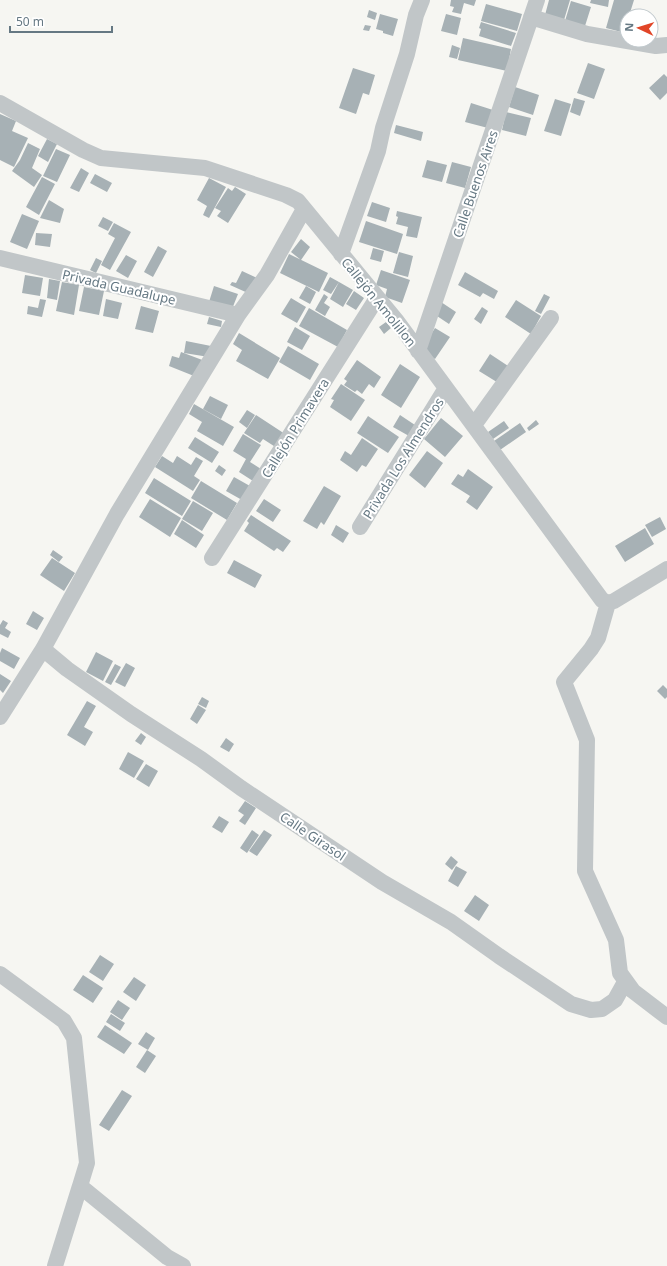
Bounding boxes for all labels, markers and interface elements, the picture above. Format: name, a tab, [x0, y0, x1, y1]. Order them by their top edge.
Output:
scale bar	[10, 8, 112, 34]
north arrow	[619, 8, 659, 48]
text: 50 m	[16, 13, 44, 30]
text: N	[621, 22, 636, 32]
street label: Calle Buenos Aires	[448, 128, 502, 240]
street label: Callejón Amolillon	[337, 254, 421, 350]
street label: Privada Guadalupe	[60, 265, 178, 309]
street label: Callejón Primavera	[257, 375, 333, 481]
street label: Privada Los Almendros	[358, 394, 448, 522]
street label: Calle Girasol	[277, 807, 349, 865]

